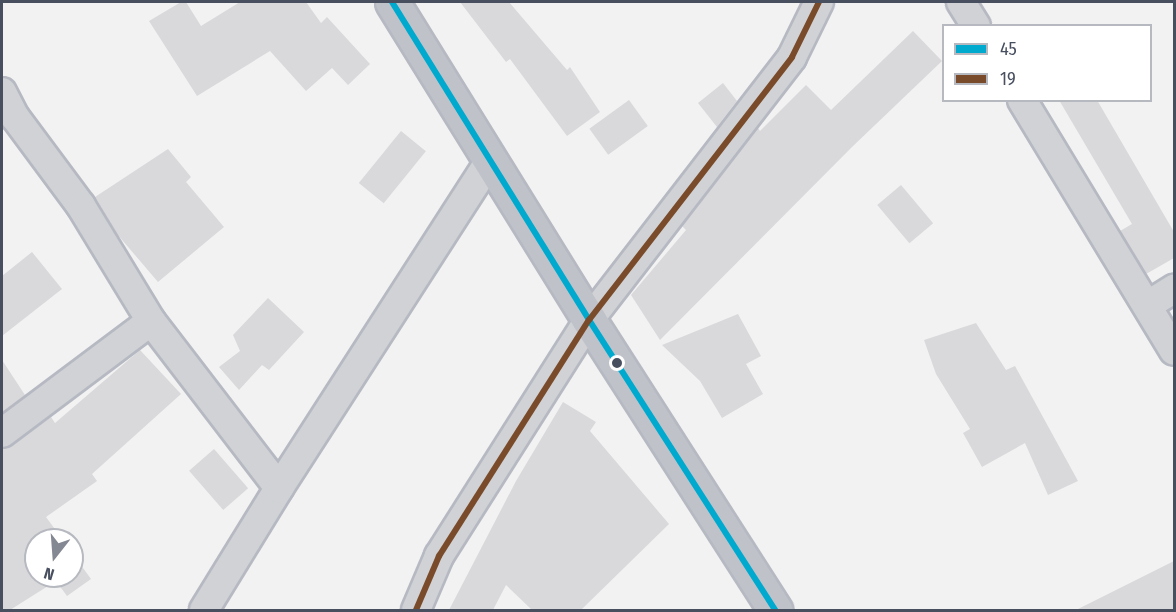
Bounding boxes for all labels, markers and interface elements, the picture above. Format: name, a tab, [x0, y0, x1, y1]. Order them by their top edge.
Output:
legend	[942, 24, 1152, 102]
text: 45	[1000, 38, 1017, 60]
text: 19	[1000, 68, 1016, 90]
unlabelled marker	[611, 357, 623, 369]
north arrow	[24, 528, 84, 588]
text: N	[42, 563, 57, 584]

